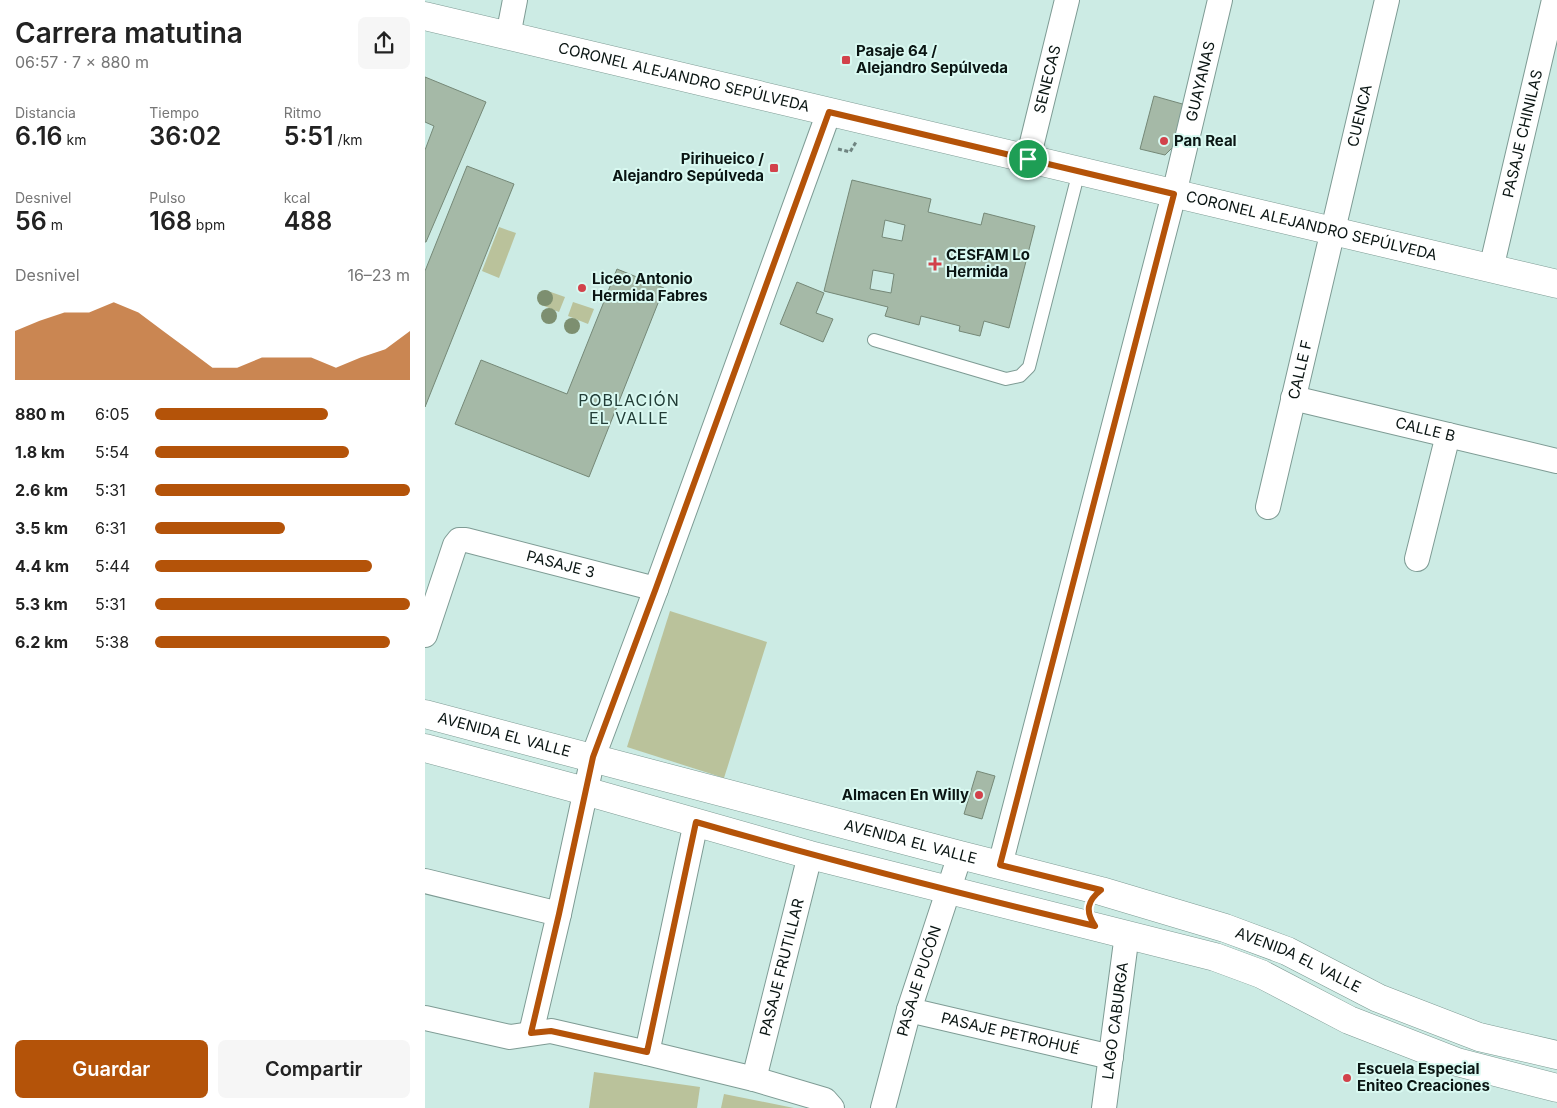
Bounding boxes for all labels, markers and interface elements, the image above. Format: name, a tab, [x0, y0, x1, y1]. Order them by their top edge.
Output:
text: Carrera matutina	[15, 16, 243, 50]
button: share	[358, 17, 410, 69]
street label: CORONEL ALEJANDRO SEPÚLVEDA	[556, 38, 811, 116]
street label: GUAYANAS	[1182, 39, 1219, 123]
place label: Pasaje 64 / Alejandro Sepúlveda	[856, 41, 1008, 77]
street label: SENECAS	[1030, 43, 1065, 115]
text: 06:57 · 7 × 880 m	[15, 52, 149, 72]
marker: Pasaje 64 / Alejandro Sepúlveda	[840, 54, 852, 66]
street label: PASAJE CHINILAS	[1498, 68, 1546, 199]
street label: CUENCA	[1343, 82, 1376, 149]
text: Distancia	[15, 104, 76, 121]
text: Tiempo	[149, 104, 199, 121]
text: Ritmo	[284, 104, 321, 121]
text: 6.16	[15, 121, 63, 151]
text: 36:02	[149, 121, 221, 151]
text: 5:51	[284, 121, 334, 151]
text: km	[63, 131, 86, 148]
text: /km	[334, 131, 363, 148]
place label: Pan Real	[1174, 131, 1237, 150]
marker: Pan Real	[1158, 135, 1170, 147]
pin	[1007, 138, 1049, 180]
icon: arrive	[1014, 145, 1042, 173]
place label: Pirihueico / Alejandro Sepúlveda	[612, 149, 764, 185]
marker: Pirihueico / Alejandro Sepúlveda	[768, 162, 780, 174]
street label: CORONEL ALEJANDRO SEPÚLVEDA	[1184, 186, 1439, 264]
text: Desnivel	[15, 189, 71, 206]
text: Pulso	[149, 189, 186, 206]
text: kcal	[284, 189, 310, 206]
text: 56	[15, 206, 47, 236]
text: 168	[149, 206, 192, 236]
text: 488	[284, 206, 332, 236]
text: m	[47, 216, 63, 233]
text: bpm	[192, 216, 225, 233]
place label: CESFAM Lo Hermida	[946, 245, 1030, 281]
marker: CESFAM Lo Hermida	[928, 257, 942, 271]
text: Desnivel	[15, 265, 80, 285]
text: 16–23 m	[347, 265, 410, 285]
place label: Liceo Antonio Hermida Fabres	[592, 269, 708, 305]
marker: Liceo Antonio Hermida Fabres	[576, 282, 588, 294]
street label: CALLE F	[1284, 338, 1316, 401]
district label: POBLACIÓN EL VALLE	[578, 390, 680, 428]
text: 880 m	[15, 404, 65, 424]
text: 6:05	[95, 404, 129, 424]
street label: CALLE B	[1393, 413, 1457, 445]
text: 1.8 km	[15, 442, 65, 462]
text: 5:54	[95, 442, 129, 462]
text: 2.6 km	[15, 480, 68, 500]
text: 5:31	[95, 480, 126, 500]
text: 3.5 km	[15, 518, 68, 538]
text: 6:31	[95, 518, 126, 538]
street label: PASAJE 3	[525, 546, 597, 582]
text: 4.4 km	[15, 556, 69, 576]
text: 5:44	[95, 556, 130, 576]
text: 5.3 km	[15, 594, 68, 614]
text: 5:31	[95, 594, 126, 614]
text: 6.2 km	[15, 632, 68, 652]
text: 5:38	[95, 632, 129, 652]
street label: AVENIDA EL VALLE	[436, 708, 573, 761]
place label: Almacen En Willy	[842, 785, 969, 804]
marker: Almacen En Willy	[973, 789, 985, 801]
street label: AVENIDA EL VALLE	[842, 815, 979, 868]
street label: PASAJE FRUTILLAR	[755, 896, 808, 1038]
street label: PASAJE PUCÓN	[892, 923, 945, 1038]
street label: AVENIDA EL VALLE	[1233, 923, 1364, 997]
street label: LAGO CABURGA	[1098, 961, 1132, 1080]
street label: PASAJE PETROHUÉ	[939, 1008, 1081, 1058]
button: Guardar	[15, 1040, 208, 1098]
button: Compartir	[218, 1040, 410, 1098]
place label: Escuela Especial Eniteo Creaciones	[1357, 1059, 1490, 1095]
marker: Escuela Especial Eniteo Creaciones	[1341, 1072, 1353, 1084]

